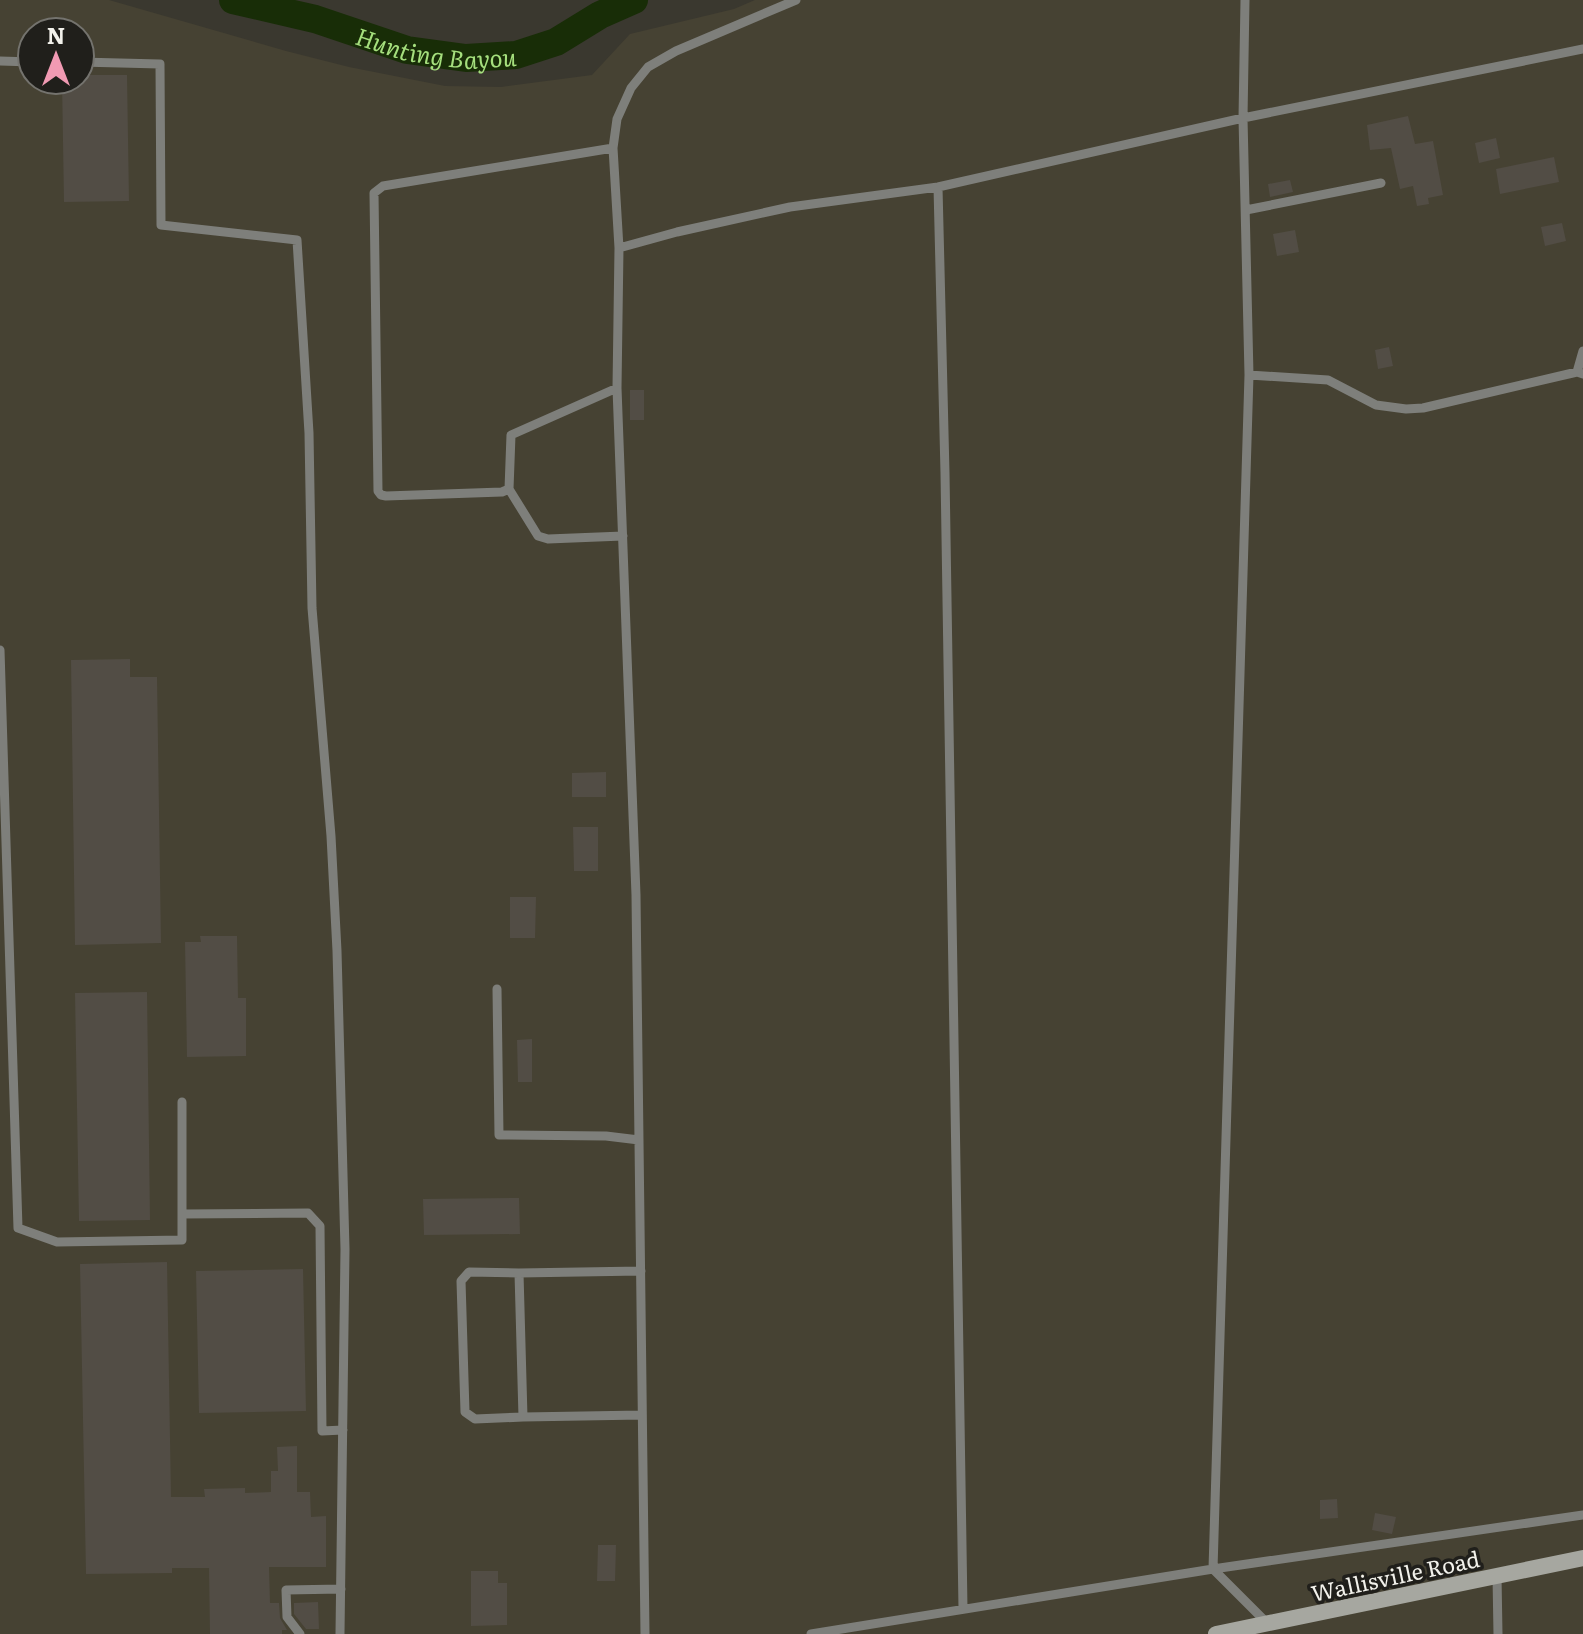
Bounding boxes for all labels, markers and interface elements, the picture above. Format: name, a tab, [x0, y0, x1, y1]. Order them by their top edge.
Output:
north arrow	[16, 16, 96, 96]
water label: Hunting Bayou	[352, 17, 518, 76]
text: N	[47, 18, 65, 51]
street label: Wallisville Road	[1308, 1541, 1482, 1609]

